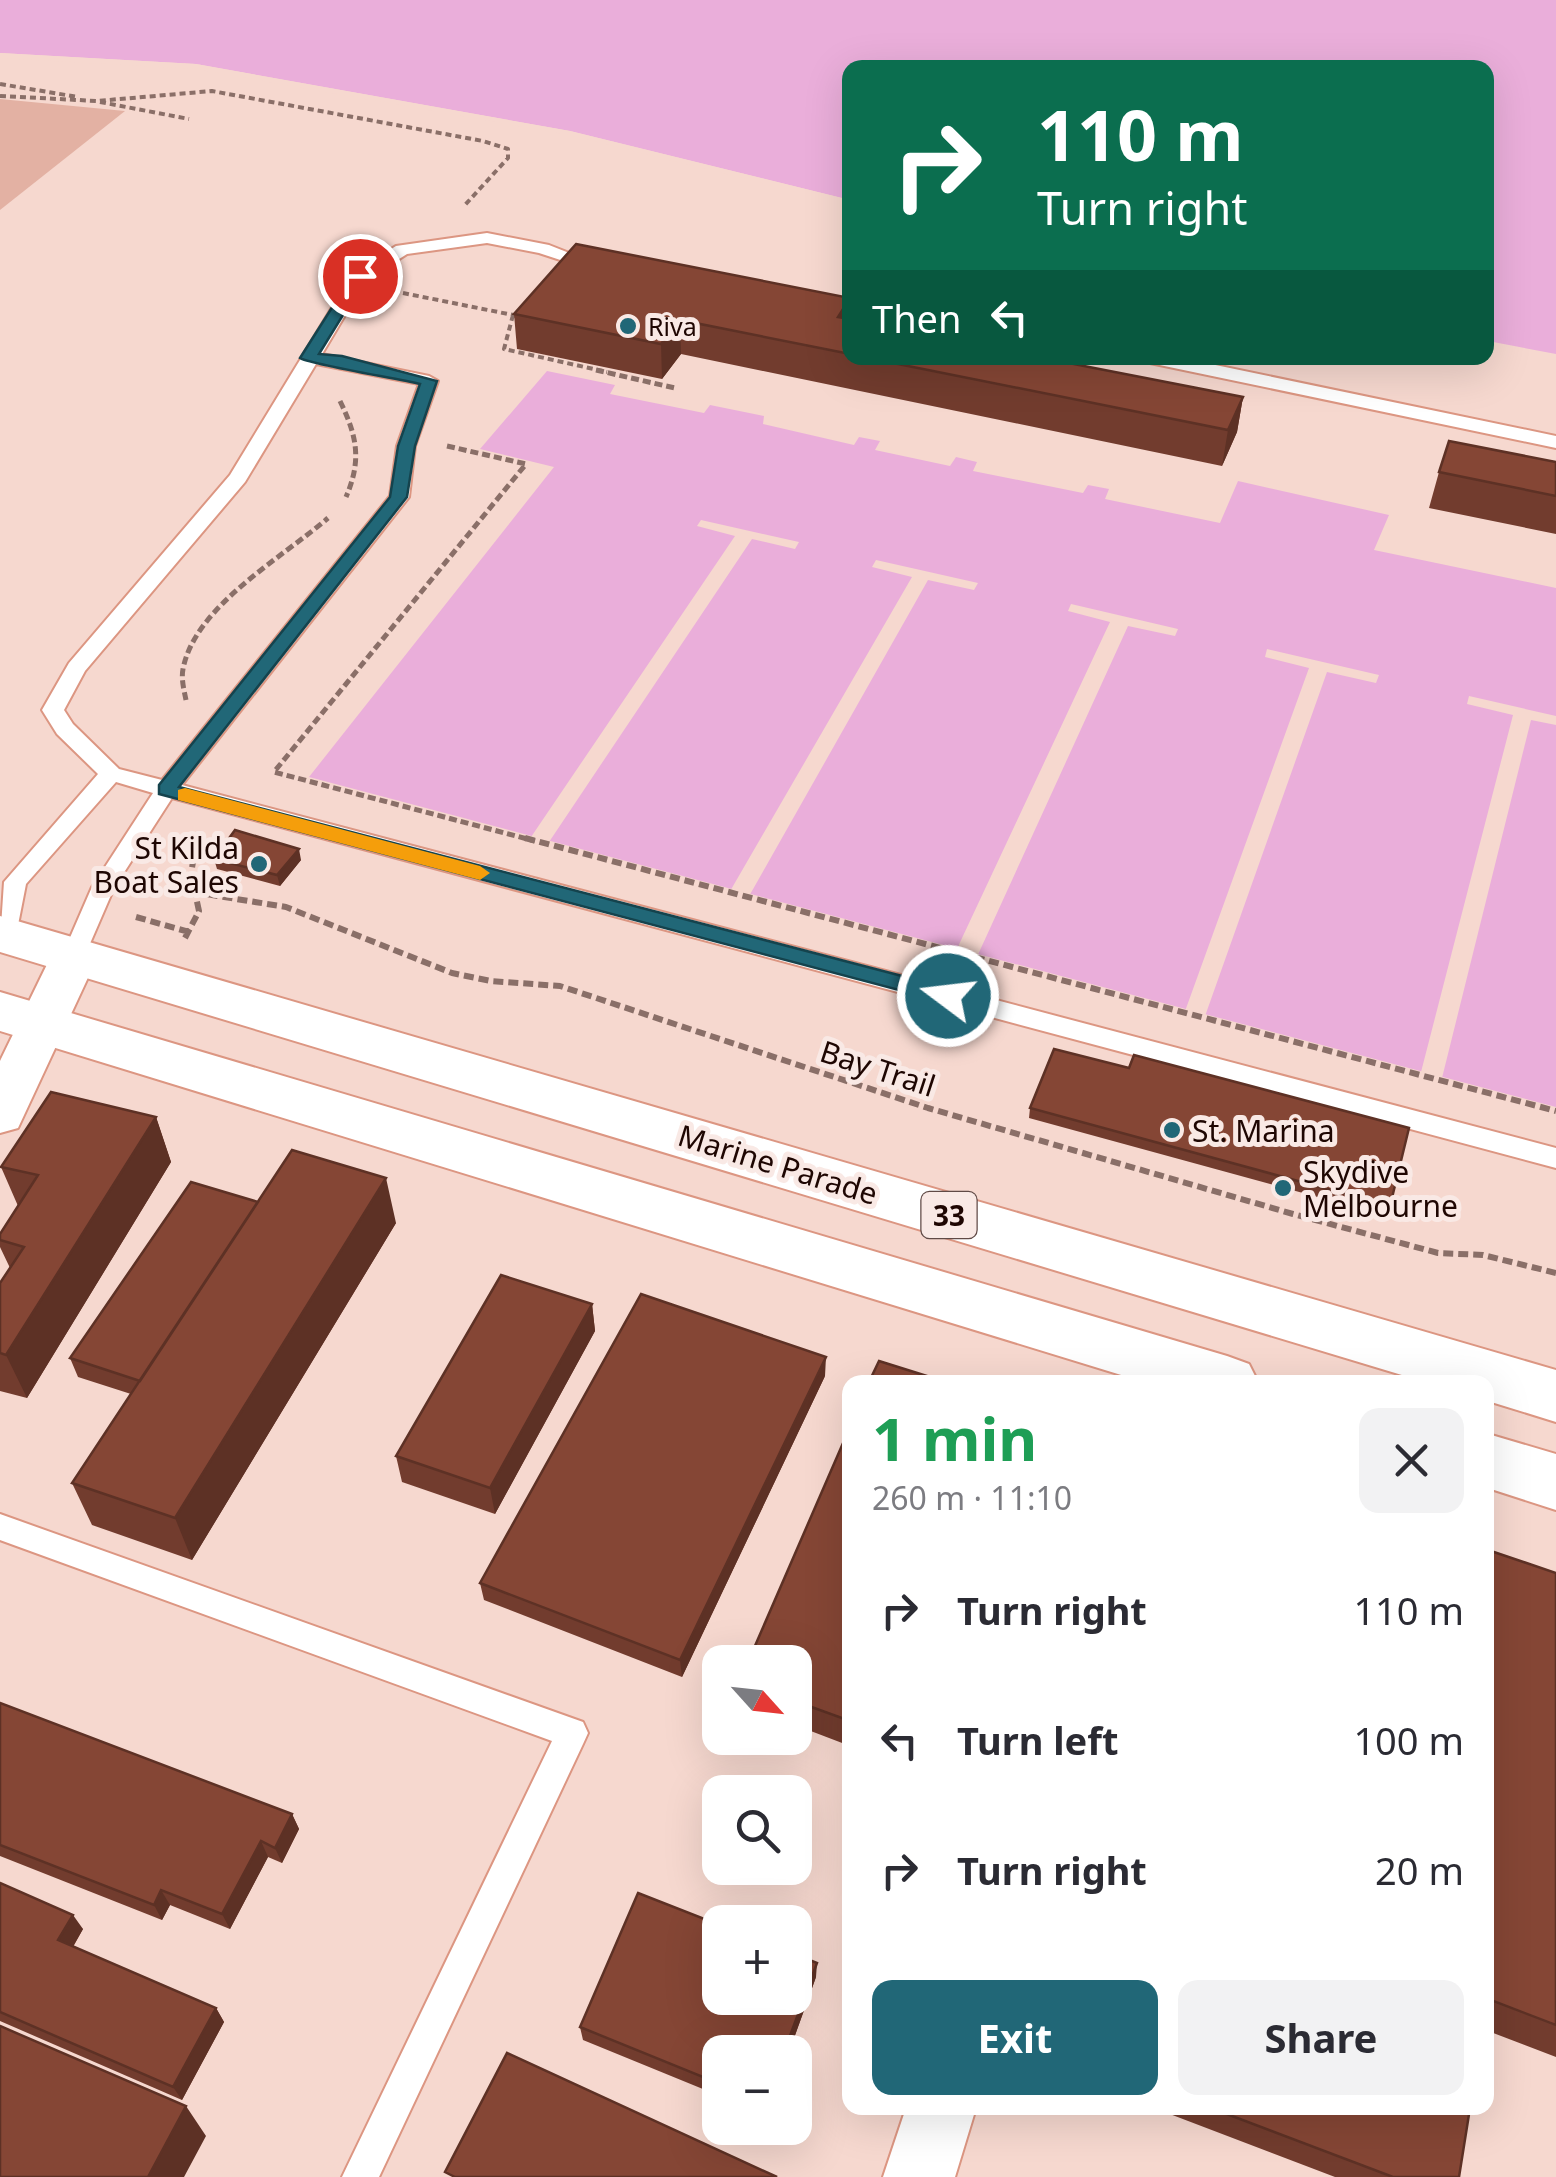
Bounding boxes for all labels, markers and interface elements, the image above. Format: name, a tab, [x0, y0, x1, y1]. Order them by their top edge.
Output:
text: 110 m	[1037, 86, 1244, 182]
icon: right	[872, 100, 1002, 230]
text: Turn right	[1037, 177, 1248, 238]
pin	[318, 234, 403, 319]
icon: arrive	[333, 249, 388, 304]
icon: left	[982, 290, 1037, 345]
text: Then	[872, 292, 962, 344]
place label: Riva	[648, 309, 697, 343]
marker: Riva	[617, 315, 639, 337]
place label: St Kilda Boat Sales	[94, 827, 239, 902]
marker: St Kilda Boat Sales	[248, 853, 270, 875]
position arrow	[896, 944, 1000, 1048]
street label: Bay Trail	[815, 1030, 941, 1106]
place label: St. Marina	[1192, 1110, 1335, 1151]
street label: Marine Parade	[673, 1114, 883, 1214]
marker: St. Marina	[1161, 1119, 1183, 1141]
place label: Skydive Melbourne	[1303, 1151, 1458, 1226]
marker: Skydive Melbourne	[1272, 1177, 1294, 1199]
road number: 33	[922, 1192, 976, 1238]
text: 1 min	[872, 1397, 1037, 1479]
button: close	[1359, 1408, 1464, 1513]
text: 260 m · 11:10	[872, 1476, 1072, 1519]
icon: right	[872, 1583, 927, 1638]
text: Turn right	[957, 1584, 1147, 1636]
text: 110 m	[1353, 1584, 1464, 1636]
north arrow	[702, 1645, 812, 1755]
map controls	[702, 1645, 812, 2145]
icon: left	[872, 1713, 927, 1768]
text: Turn left	[957, 1714, 1119, 1766]
text: 100 m	[1353, 1714, 1464, 1766]
button: search	[702, 1775, 812, 1885]
icon: right	[872, 1843, 927, 1898]
text: Turn right	[957, 1844, 1147, 1896]
text: 20 m	[1375, 1844, 1464, 1896]
button: +	[702, 1905, 812, 2015]
button: Exit	[872, 1980, 1158, 2095]
button: Share	[1178, 1980, 1464, 2095]
button: −	[702, 2035, 812, 2145]

